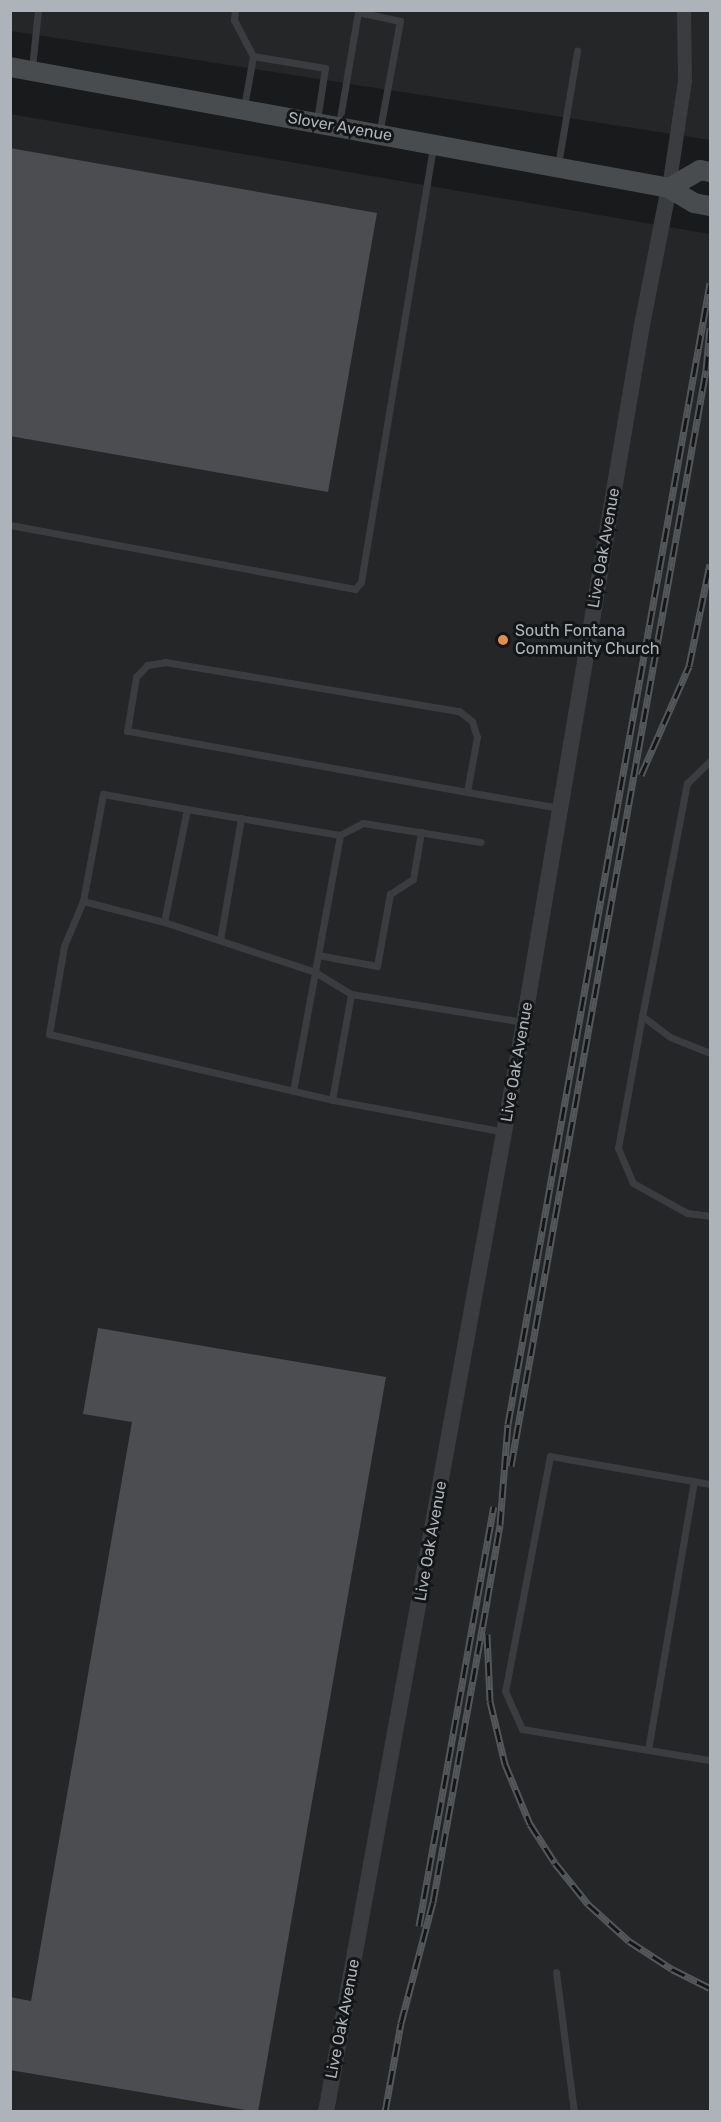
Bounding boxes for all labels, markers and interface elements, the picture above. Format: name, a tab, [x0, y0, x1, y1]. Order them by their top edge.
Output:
street label: Slover Avenue	[286, 108, 394, 146]
street label: Live Oak Avenue	[584, 486, 624, 610]
place label: South Fontana Community Church	[515, 621, 660, 659]
marker: South Fontana Community Church	[496, 633, 510, 647]
street label: Live Oak Avenue	[497, 1000, 537, 1124]
street label: Live Oak Avenue	[411, 1479, 451, 1603]
street label: Live Oak Avenue	[322, 1957, 364, 2081]

